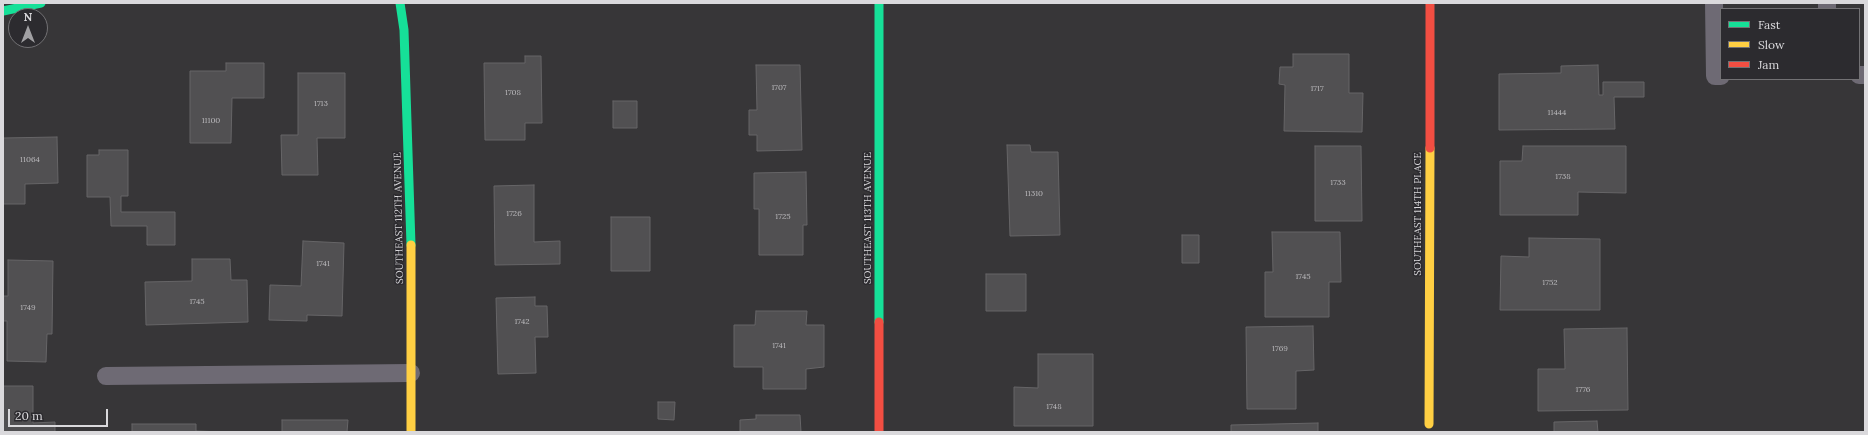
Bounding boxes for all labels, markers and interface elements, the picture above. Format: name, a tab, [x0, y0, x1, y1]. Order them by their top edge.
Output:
north arrow	[8, 8, 48, 48]
legend	[1720, 8, 1860, 80]
text: N	[24, 10, 32, 24]
text: Fast	[1758, 17, 1781, 32]
text: Slow	[1758, 37, 1785, 52]
text: Jam	[1758, 57, 1779, 72]
house number: 1707	[771, 83, 787, 93]
house number: 1717	[1310, 84, 1324, 94]
house number: 1708	[505, 88, 521, 98]
house number: 1713	[314, 99, 328, 109]
house number: 11444	[1548, 108, 1566, 118]
house number: 11100	[202, 116, 220, 126]
street label: SOUTHEAST 112TH AVENUE	[392, 152, 406, 284]
street label: SOUTHEAST 113TH AVENUE	[862, 152, 874, 284]
street label: SOUTHEAST 114TH PLACE	[1412, 152, 1424, 276]
house number: 11064	[20, 155, 40, 165]
house number: 1738	[1555, 172, 1571, 182]
house number: 1733	[1330, 178, 1346, 188]
house number: 11310	[1025, 189, 1043, 199]
house number: 1726	[506, 209, 522, 219]
house number: 1725	[775, 212, 791, 222]
house number: 1741	[316, 259, 330, 269]
house number: 1745	[1295, 272, 1311, 282]
house number: 1752	[1542, 278, 1558, 288]
house number: 1745	[189, 297, 205, 307]
house number: 1749	[20, 303, 36, 313]
house number: 1742	[514, 317, 530, 327]
house number: 1741	[772, 341, 786, 351]
house number: 1769	[1272, 344, 1288, 354]
house number: 1776	[1576, 385, 1590, 395]
scale bar	[10, 401, 110, 427]
house number: 1748	[1046, 402, 1062, 412]
text: 20 m	[15, 408, 43, 423]

